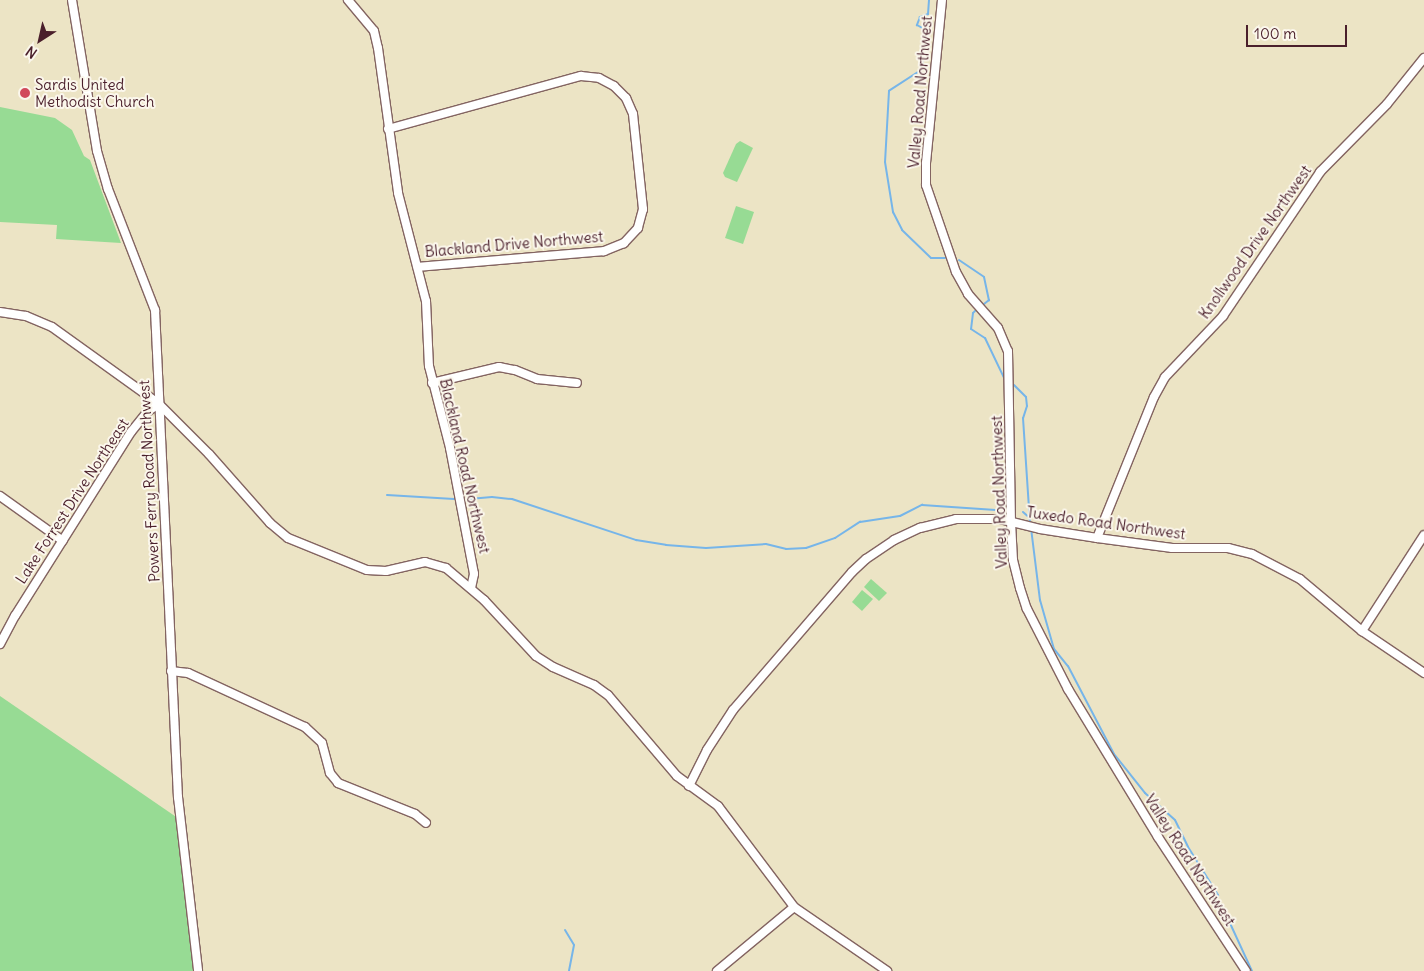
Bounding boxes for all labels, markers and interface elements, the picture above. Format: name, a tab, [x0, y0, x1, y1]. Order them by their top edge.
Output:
north arrow	[15, 15, 65, 65]
street label: Valley Road Northwest	[904, 15, 936, 169]
scale bar	[1249, 15, 1350, 47]
text: 100 m	[1254, 24, 1296, 43]
text: N	[22, 42, 41, 62]
place label: Sardis United Methodist Church	[35, 75, 154, 110]
marker: Sardis United Methodist Church	[19, 87, 31, 99]
street label: Knollwood Drive Northwest	[1195, 162, 1315, 322]
street label: Blackland Drive Northwest	[424, 227, 604, 261]
street label: Blackland Road Northwest	[436, 377, 494, 555]
street label: Powers Ferry Road Northwest	[135, 379, 163, 583]
street label: Lake Forrest Drive Northeast	[12, 415, 132, 587]
street label: Valley Road Northwest	[987, 415, 1011, 569]
street label: Tuxedo Road Northwest	[1025, 503, 1187, 543]
street label: Valley Road Northwest	[1141, 791, 1239, 929]

